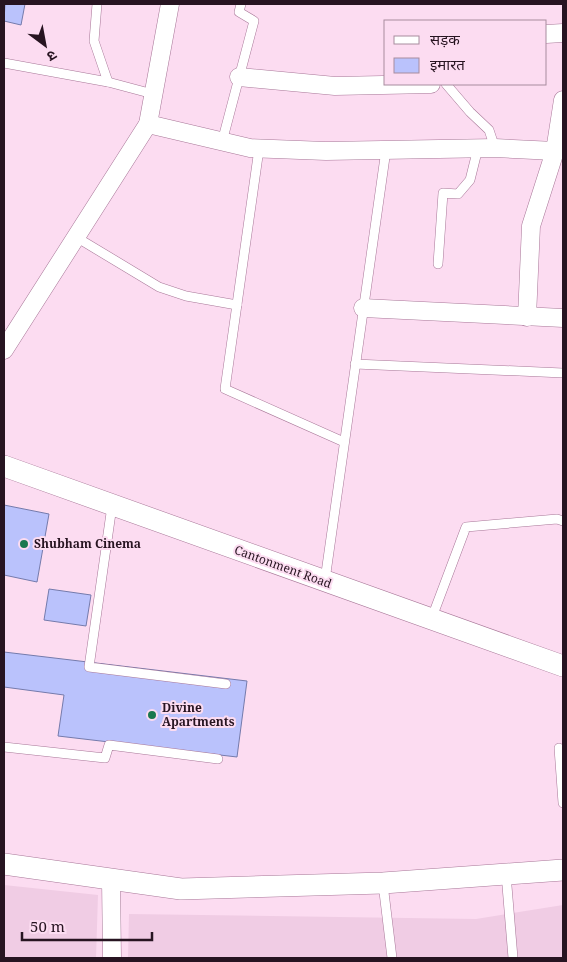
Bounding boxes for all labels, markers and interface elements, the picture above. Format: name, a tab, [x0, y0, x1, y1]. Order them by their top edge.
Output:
north arrow	[20, 20, 70, 70]
legend	[384, 20, 547, 85]
text: सड़क	[430, 29, 460, 49]
text: उ	[43, 46, 61, 67]
text: इमारत	[430, 54, 465, 74]
place label: Shubham Cinema	[34, 535, 141, 552]
marker: Shubham Cinema	[18, 538, 30, 550]
street label: Cantonment Road	[232, 541, 335, 592]
place label: Divine Apartments	[162, 699, 235, 730]
marker: Divine Apartments	[146, 709, 158, 721]
scale bar	[22, 910, 152, 942]
text: 50 m	[30, 916, 65, 936]

